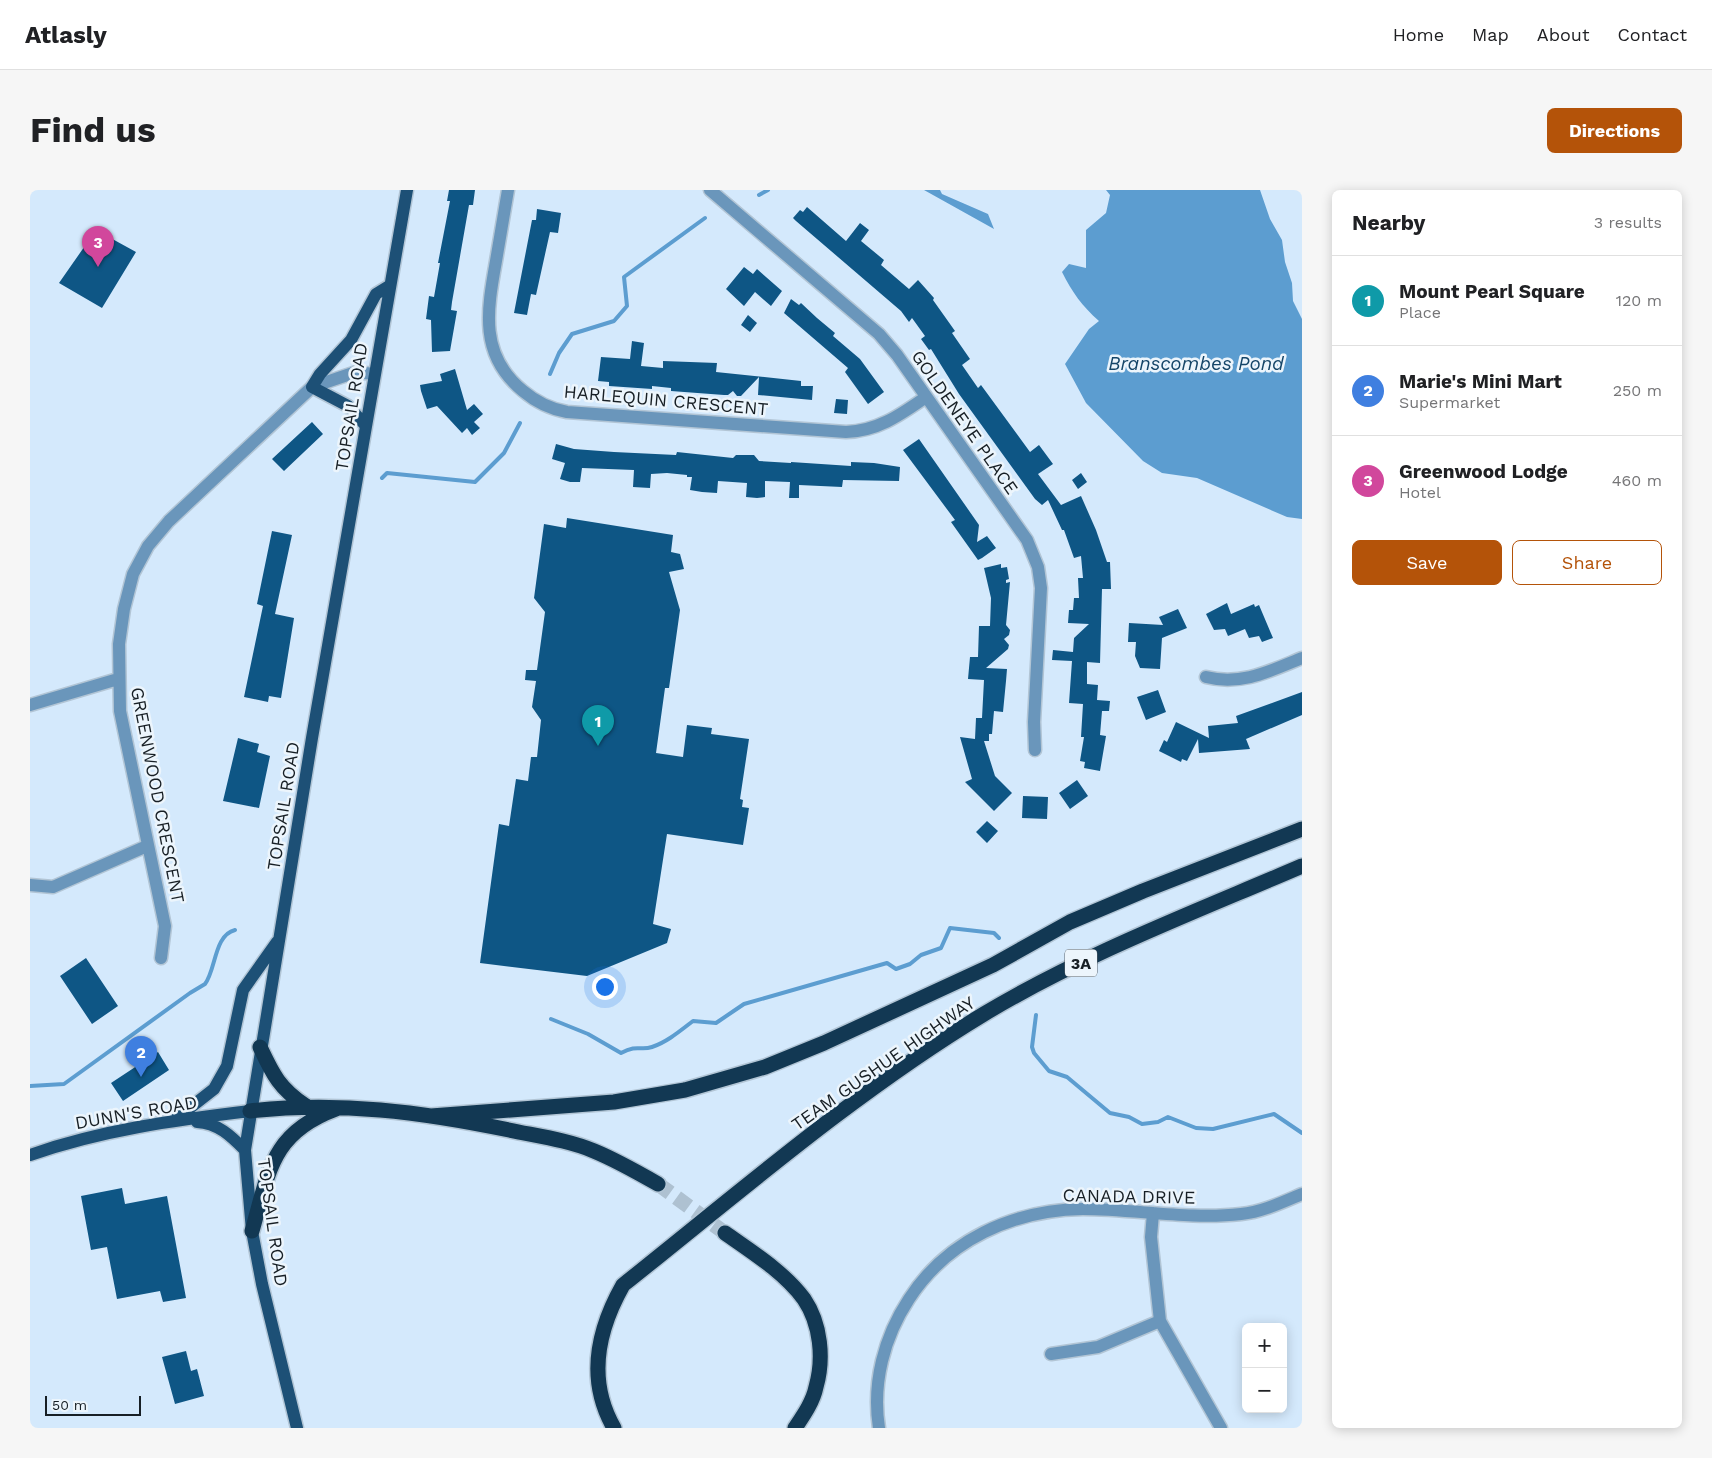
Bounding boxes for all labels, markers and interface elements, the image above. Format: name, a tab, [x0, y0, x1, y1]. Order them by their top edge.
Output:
text: Atlasly	[25, 21, 107, 49]
text: Home	[1393, 24, 1444, 45]
text: Map	[1472, 24, 1509, 45]
text: About	[1537, 24, 1589, 45]
text: Contact	[1617, 24, 1687, 45]
button: Directions	[1547, 108, 1682, 153]
text: Find us	[30, 109, 156, 151]
text: Nearby	[1352, 210, 1425, 235]
text: 3 results	[1594, 213, 1662, 232]
pin: 3	[82, 226, 114, 267]
text: Mount Pearl Square	[1399, 280, 1585, 303]
text: 1	[1365, 291, 1371, 310]
text: 120 m	[1616, 291, 1662, 310]
text: Place	[1399, 303, 1441, 322]
street label: TOPSAIL ROAD	[330, 341, 372, 473]
street label: GOLDENEYE PLACE	[907, 346, 1023, 498]
water label: Branscombes Pond	[1108, 352, 1285, 375]
text: Marie's Mini Mart	[1399, 370, 1562, 393]
street label: HARLEQUIN CRESCENT	[563, 381, 769, 419]
text: 2	[1363, 381, 1373, 400]
text: 250 m	[1613, 381, 1662, 400]
text: Supermarket	[1399, 393, 1500, 412]
text: Greenwood Lodge	[1399, 460, 1568, 483]
text: 3	[1363, 471, 1373, 490]
text: 460 m	[1612, 471, 1662, 490]
text: Hotel	[1399, 483, 1441, 502]
button: Save	[1352, 540, 1502, 585]
button: Share	[1512, 540, 1662, 585]
street label: GREENWOOD CRESCENT	[127, 685, 189, 905]
pin: 1	[582, 705, 614, 746]
street label: TOPSAIL ROAD	[262, 740, 304, 872]
road number: 3A	[1065, 950, 1097, 976]
your location	[592, 974, 618, 1000]
street label: TEAM GUSHUE HIGHWAY	[787, 991, 979, 1134]
pin: 2	[125, 1036, 157, 1077]
street label: DUNN'S ROAD	[73, 1091, 199, 1133]
street label: TOPSAIL ROAD	[254, 1156, 292, 1288]
street label: CANADA DRIVE	[1063, 1184, 1195, 1208]
map controls	[1242, 1323, 1287, 1413]
button: +	[1242, 1323, 1287, 1368]
button: −	[1242, 1368, 1287, 1413]
scale bar	[45, 1393, 141, 1416]
text: 50 m	[52, 1397, 87, 1413]

